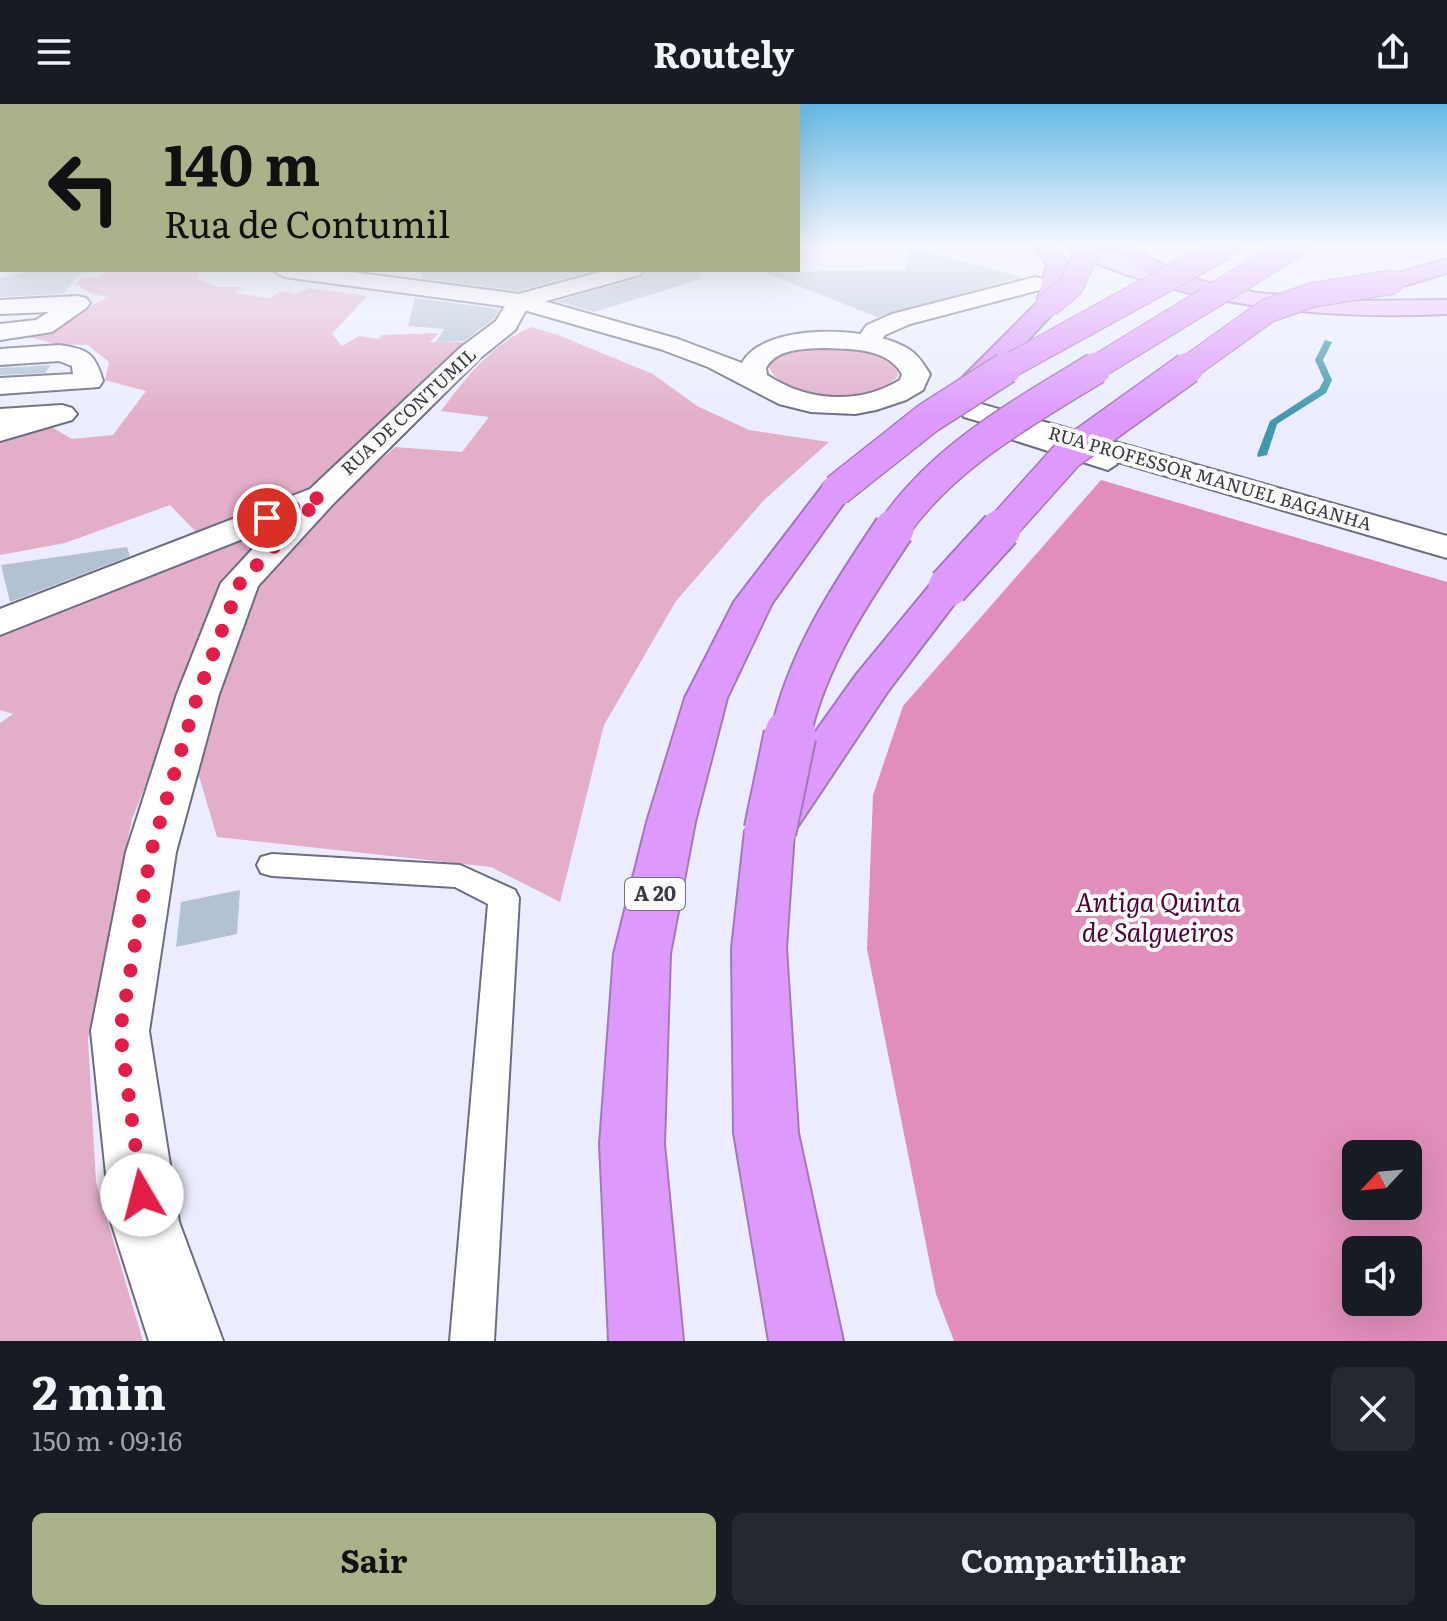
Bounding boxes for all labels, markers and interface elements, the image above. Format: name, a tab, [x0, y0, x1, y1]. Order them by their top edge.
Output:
text: Routely	[653, 26, 794, 79]
icon: menu	[32, 30, 76, 74]
icon: share	[1371, 30, 1415, 74]
text: 140 m	[164, 120, 320, 203]
icon: left	[32, 136, 136, 240]
text: Rua de Contumil	[164, 196, 450, 249]
street label: RUA DE CONTUMIL	[334, 341, 482, 481]
street label: RUA PROFESSOR MANUEL BAGANHA	[1046, 418, 1375, 537]
pin	[233, 484, 301, 552]
icon: arrive	[245, 496, 289, 540]
road number: A 20	[625, 878, 685, 910]
park label: Antiga Quinta de Salgueiros	[1075, 881, 1241, 950]
north arrow	[1342, 1140, 1422, 1220]
map controls	[1342, 1140, 1422, 1316]
position arrow	[100, 1153, 184, 1237]
button: sound	[1342, 1236, 1422, 1316]
text: 2 min	[32, 1354, 166, 1425]
button: close	[1331, 1367, 1415, 1451]
text: 150 m · 09:16	[32, 1420, 182, 1459]
button: Sair	[32, 1513, 716, 1605]
button: Compartilhar	[732, 1513, 1415, 1605]

